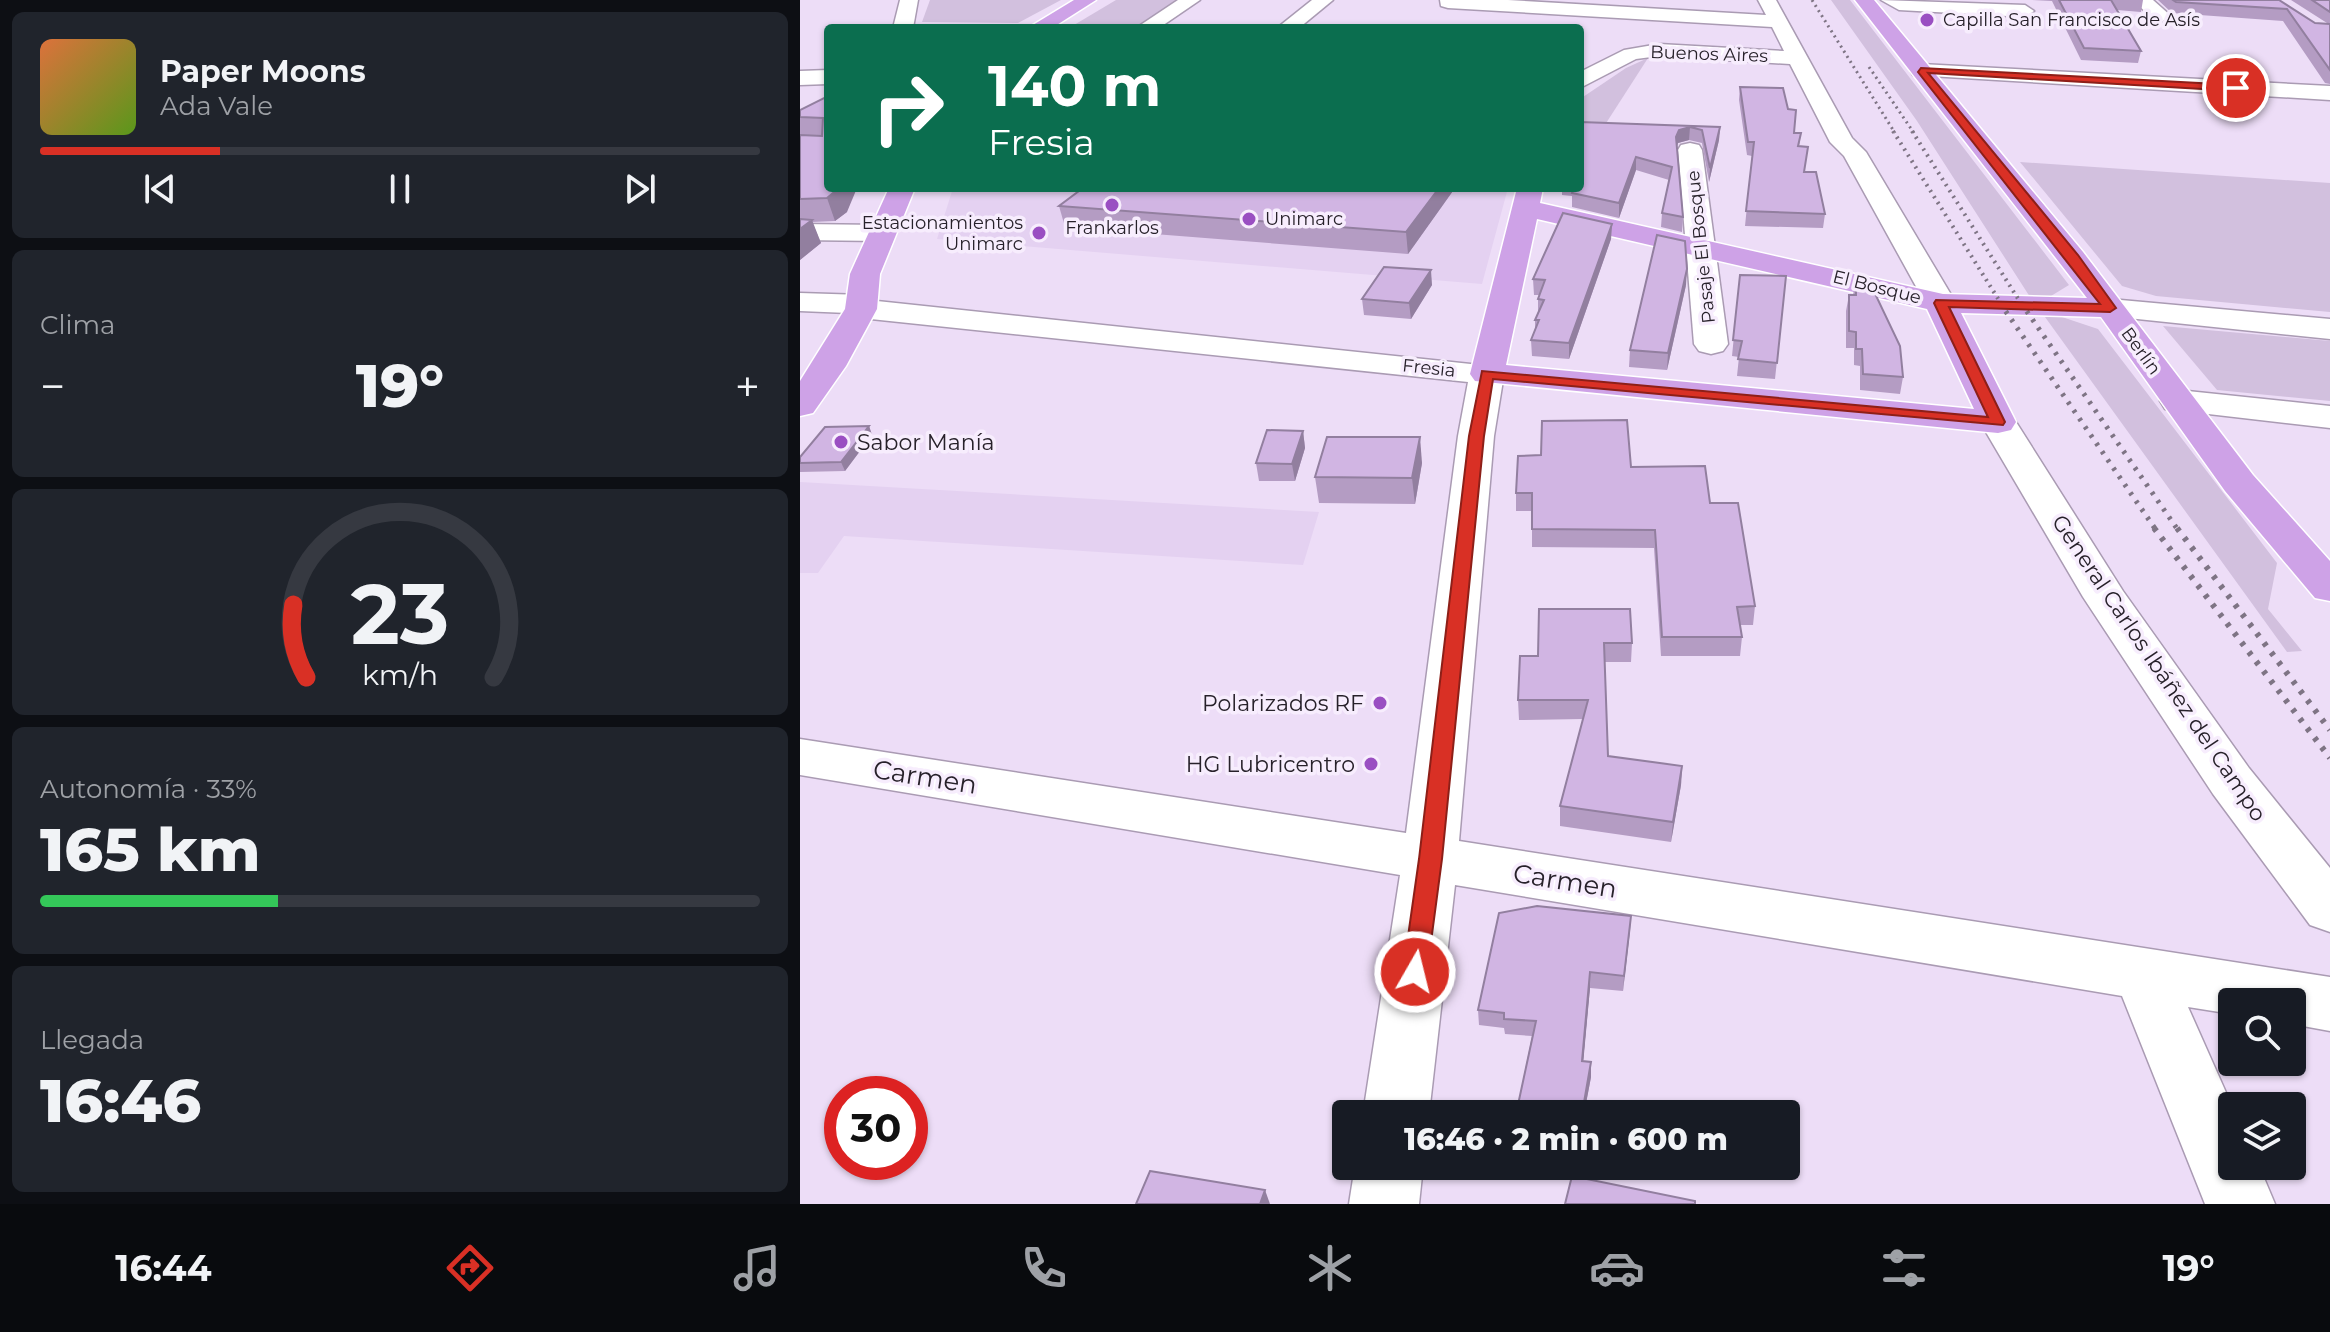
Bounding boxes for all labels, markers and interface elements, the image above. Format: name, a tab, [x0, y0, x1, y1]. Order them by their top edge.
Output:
place label: Capilla San Francisco de Asís	[1943, 9, 2200, 31]
marker: Capilla San Francisco de Asís	[1918, 11, 1936, 29]
street label: Buenos Aires	[1650, 41, 1769, 67]
text: 140 m	[988, 52, 1161, 120]
text: Paper Moons	[160, 53, 366, 90]
pin	[2202, 54, 2270, 122]
icon: right	[856, 56, 960, 160]
icon: arrive	[2214, 66, 2258, 110]
text: Ada Vale	[160, 90, 273, 122]
text: Fresia	[988, 120, 1095, 164]
icon: previous	[138, 167, 182, 211]
icon: pause	[378, 167, 422, 211]
icon: next	[618, 167, 662, 211]
street label: Pasaje El Bosque	[1682, 169, 1720, 325]
marker: Frankarlos	[1103, 196, 1121, 214]
place label: Unimarc	[1265, 208, 1343, 230]
marker: Unimarc	[1240, 210, 1258, 228]
place label: Estacionamientos Unimarc	[862, 212, 1023, 255]
place label: Frankarlos	[1065, 217, 1159, 239]
marker: Estacionamientos Unimarc	[1030, 224, 1048, 242]
street label: El Bosque	[1830, 265, 1924, 309]
text: Clima	[40, 309, 115, 341]
street label: Berlín	[2116, 323, 2166, 379]
text: 19°	[356, 349, 444, 422]
street label: Fresia	[1401, 354, 1457, 382]
text: −	[40, 359, 65, 413]
text: +	[735, 359, 760, 413]
place label: Sabor Manía	[857, 429, 995, 456]
marker: Sabor Manía	[832, 433, 850, 451]
street label: General Carlos Ibáñez del Campo	[2046, 509, 2272, 827]
text: 23	[351, 563, 449, 665]
text: km/h	[362, 657, 438, 692]
place label: Polarizados RF	[1202, 690, 1364, 717]
marker: Polarizados RF	[1371, 694, 1389, 712]
place label: HG Lubricentro	[1186, 751, 1355, 778]
street label: Carmen	[871, 753, 979, 801]
marker: HG Lubricentro	[1362, 755, 1380, 773]
text: Autonomía · 33%	[40, 773, 257, 805]
text: 165 km	[40, 813, 260, 886]
street label: Carmen	[1511, 857, 1619, 905]
position arrow	[1373, 930, 1457, 1014]
map controls	[2218, 988, 2306, 1180]
button: search	[2218, 988, 2306, 1076]
text: Llegada	[40, 1024, 144, 1056]
text: 16:46	[40, 1064, 201, 1137]
speed limit sign: 30	[824, 1076, 928, 1180]
button: layers	[2218, 1092, 2306, 1180]
text: 16:46 · 2 min · 600 m	[1404, 1121, 1728, 1158]
icon: directions	[442, 1240, 498, 1296]
icon: music	[729, 1240, 785, 1296]
icon: phone	[1016, 1240, 1072, 1296]
icon: climate	[1302, 1240, 1358, 1296]
icon: car	[1589, 1240, 1645, 1296]
icon: filters	[1876, 1240, 1932, 1296]
text: 16:44	[115, 1246, 211, 1290]
text: 19°	[2162, 1246, 2215, 1290]

